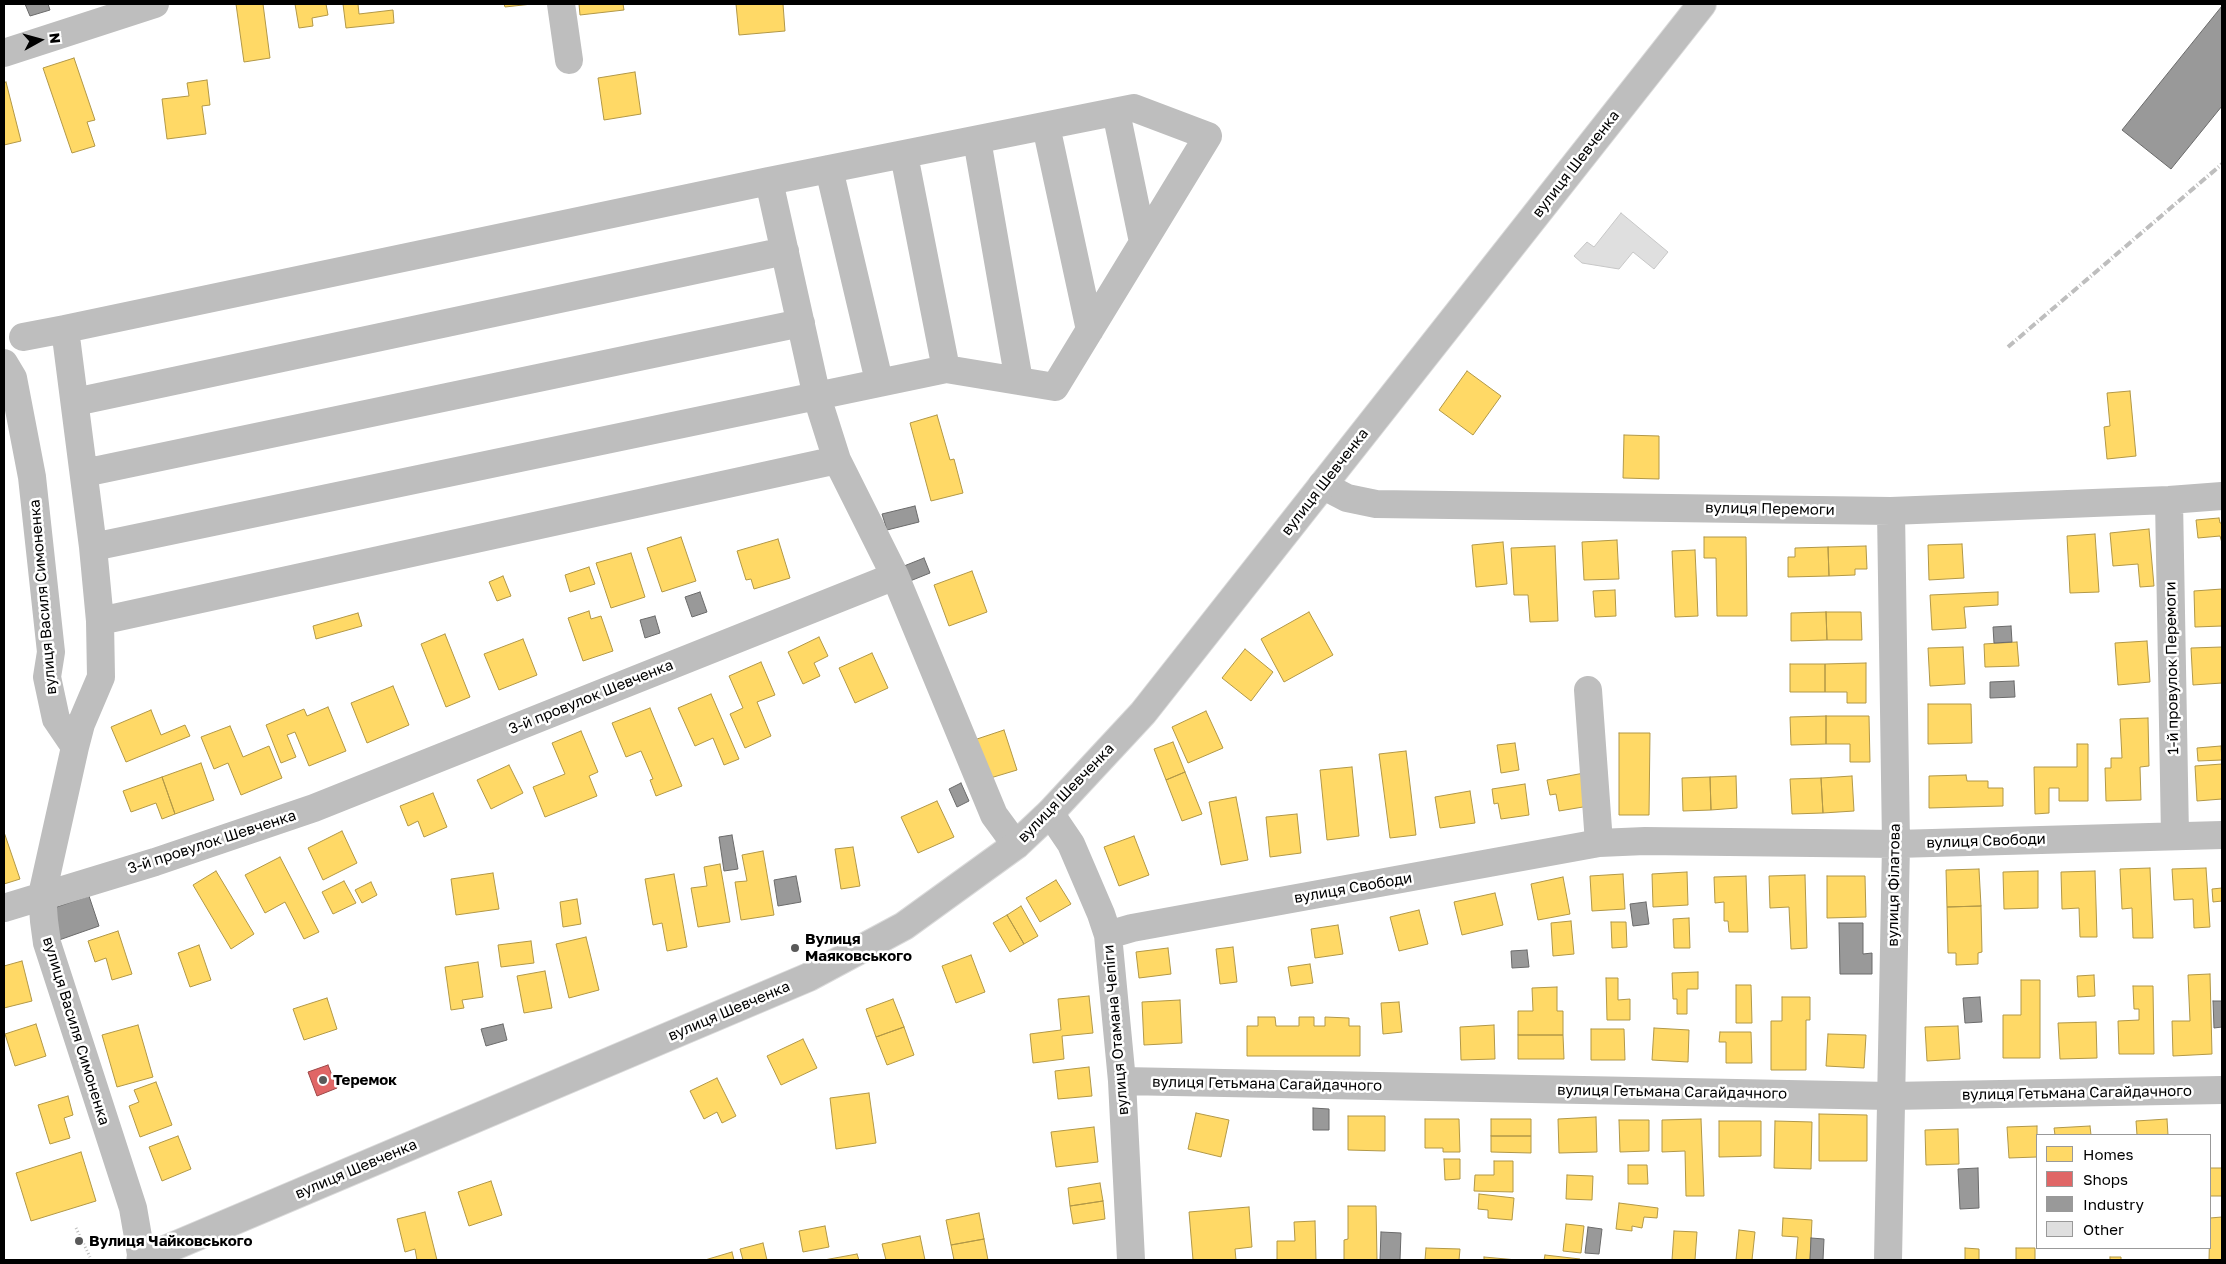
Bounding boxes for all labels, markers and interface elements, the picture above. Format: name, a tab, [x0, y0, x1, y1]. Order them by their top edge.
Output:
north arrow	[15, 15, 65, 65]
text: N	[46, 32, 64, 44]
street label: вулиця Шевченка	[1529, 107, 1623, 221]
street label: вулиця Шевченка	[1278, 425, 1372, 539]
street label: вулиця Василя Симоненка	[25, 499, 61, 695]
street label: вулиця Перемоги	[1705, 499, 1835, 519]
street label: 1-й провулок Перемоги	[2161, 581, 2183, 755]
street label: 3-й провулок Шевченка	[506, 656, 676, 738]
street label: вулиця Шевченка	[1014, 740, 1118, 846]
street label: 3-й провулок Шевченка	[126, 806, 298, 878]
street label: вулиця Філатова	[1884, 823, 1904, 947]
street label: вулиця Свободи	[1926, 830, 2046, 852]
street label: вулиця Свободи	[1293, 869, 1413, 907]
place label: Вулиця Маяковського	[805, 930, 912, 965]
street label: вулиця Василя Симоненка	[39, 935, 113, 1127]
marker: Вулиця Маяковського	[789, 942, 801, 954]
street label: вулиця Отамана Чепіги	[1100, 944, 1132, 1116]
street label: вулиця Шевченка	[665, 977, 793, 1045]
place label: Теремок	[333, 1071, 397, 1089]
street label: вулиця Гетьмана Сагайдачного	[1152, 1073, 1382, 1095]
marker: Теремок	[317, 1074, 329, 1086]
street label: вулиця Гетьмана Сагайдачного	[1557, 1081, 1787, 1103]
street label: вулиця Гетьмана Сагайдачного	[1962, 1082, 2192, 1104]
legend	[2036, 1134, 2211, 1249]
street label: вулиця Шевченка	[292, 1135, 420, 1203]
text: Homes	[2083, 1145, 2133, 1163]
text: Shops	[2083, 1170, 2128, 1188]
text: Industry	[2083, 1195, 2144, 1213]
text: Other	[2083, 1220, 2124, 1238]
place label: Вулиця Чайковського	[89, 1232, 253, 1250]
marker: Вулиця Чайковського	[73, 1235, 85, 1247]

